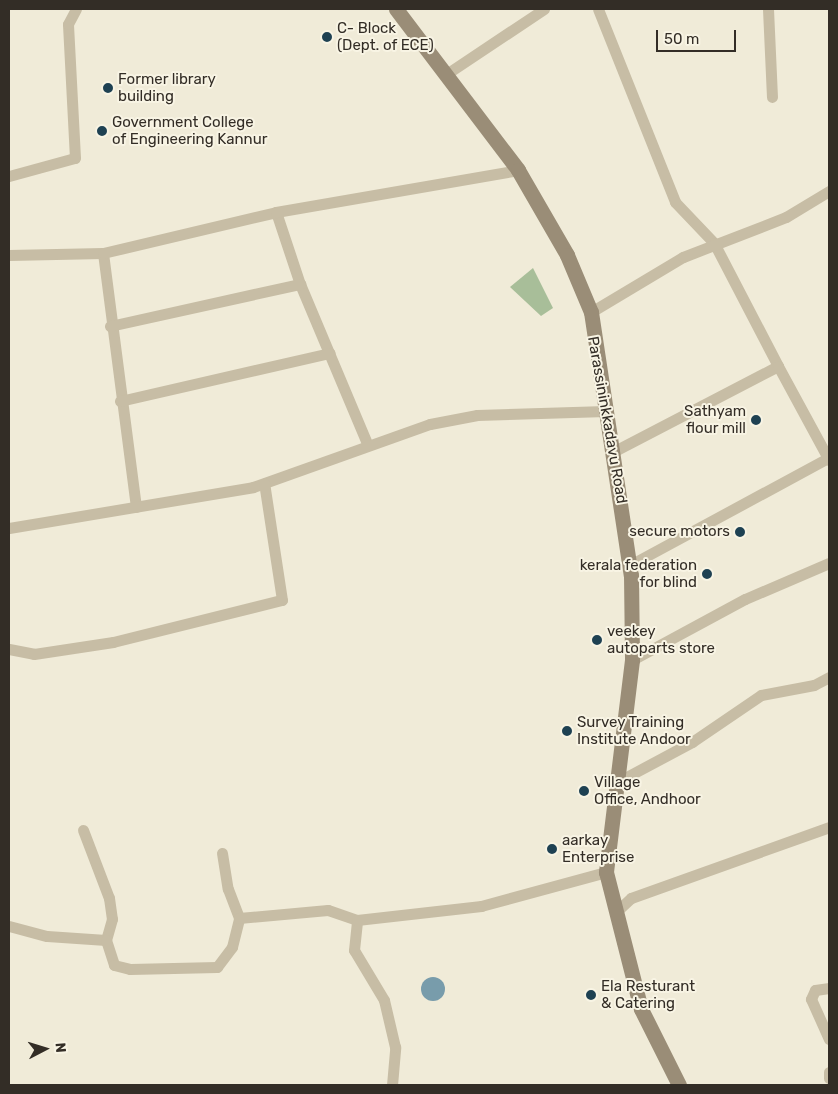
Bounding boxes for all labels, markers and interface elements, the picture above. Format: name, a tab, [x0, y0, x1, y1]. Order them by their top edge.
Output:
place label: C- Block (Dept. of ECE)	[337, 19, 434, 54]
scale bar	[658, 20, 738, 52]
text: 50 m	[664, 30, 699, 48]
marker: C- Block (Dept. of ECE)	[321, 31, 333, 43]
place label: Former library building	[118, 70, 216, 105]
marker: Former library building	[102, 82, 114, 94]
place label: Government College of Engineering Kannur	[112, 113, 268, 148]
marker: Government College of Engineering Kannur	[96, 125, 108, 137]
street label: Parassininkkadavu Road	[583, 335, 631, 505]
place label: Sathyam flour mill	[684, 402, 746, 437]
marker: Sathyam flour mill	[750, 414, 762, 426]
place label: secure motors	[629, 523, 730, 541]
marker: secure motors	[734, 526, 746, 538]
place label: kerala federation for blind	[579, 556, 697, 591]
marker: kerala federation for blind	[701, 568, 713, 580]
place label: veekey autoparts store	[607, 622, 715, 657]
marker: veekey autoparts store	[591, 634, 603, 646]
place label: Survey Training Institute Andoor	[577, 713, 691, 748]
marker: Survey Training Institute Andoor	[561, 725, 573, 737]
place label: Village Office, Andhoor	[594, 773, 701, 808]
marker: Village Office, Andhoor	[578, 785, 590, 797]
place label: aarkay Enterprise	[562, 831, 634, 866]
marker: aarkay Enterprise	[546, 843, 558, 855]
place label: Ela Resturant & Catering	[601, 977, 695, 1012]
marker: Ela Resturant & Catering	[585, 989, 597, 1001]
north arrow	[20, 1024, 70, 1074]
text: N	[52, 1042, 69, 1053]

